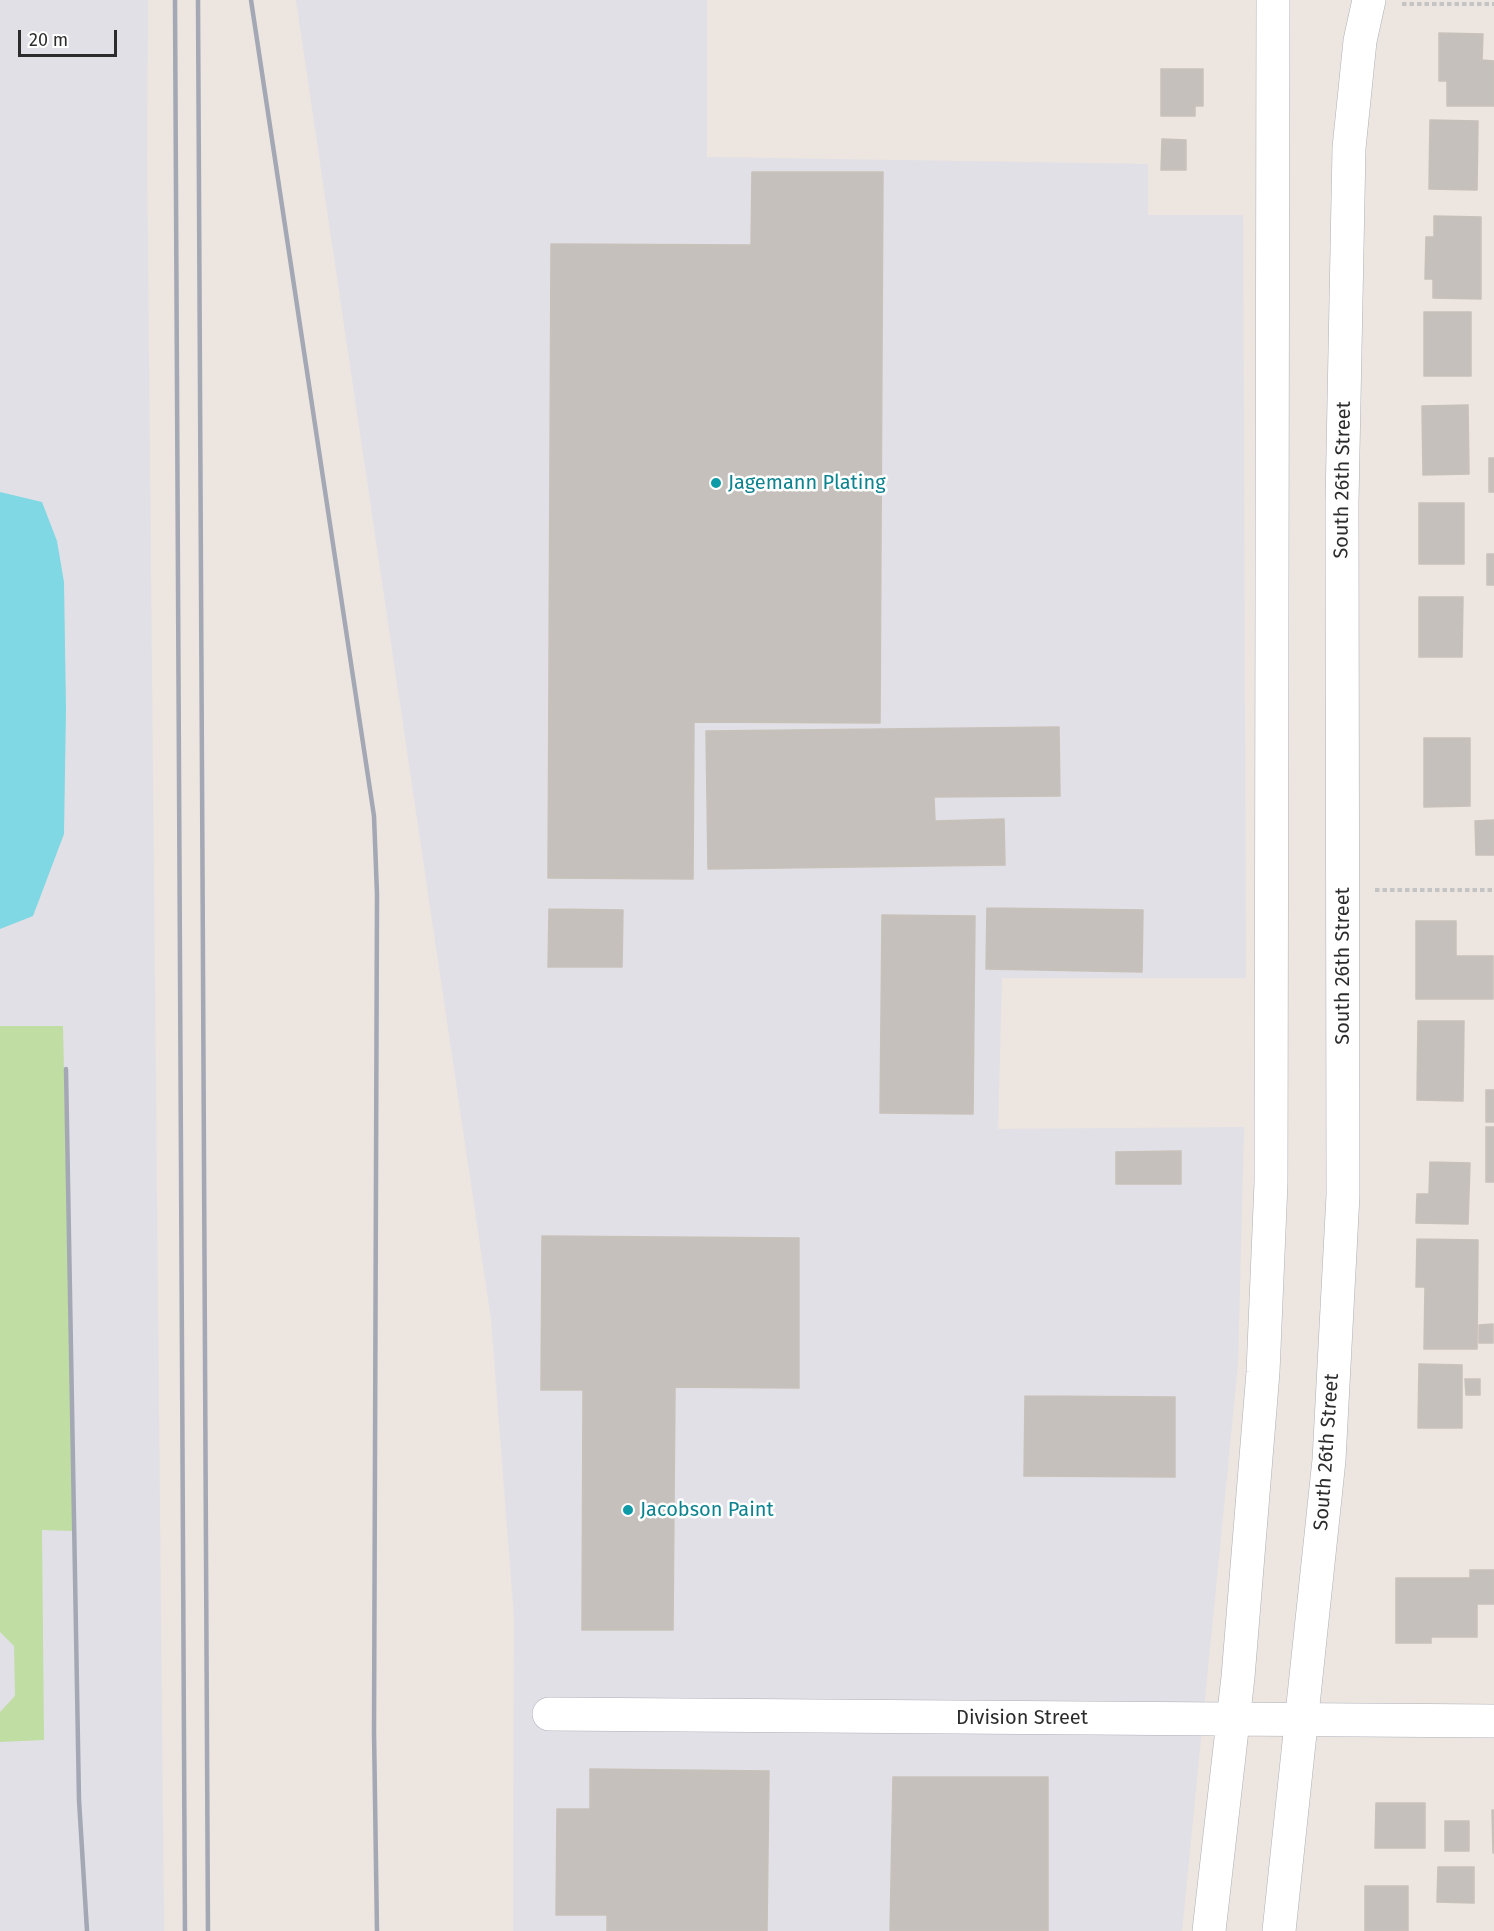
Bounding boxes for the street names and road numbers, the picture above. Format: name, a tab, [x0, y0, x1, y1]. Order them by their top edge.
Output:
street label: South 26th Street	[1330, 401, 1356, 559]
street label: South 26th Street	[1331, 887, 1355, 1045]
street label: South 26th Street	[1310, 1373, 1344, 1531]
street label: Division Street	[956, 1706, 1088, 1730]

